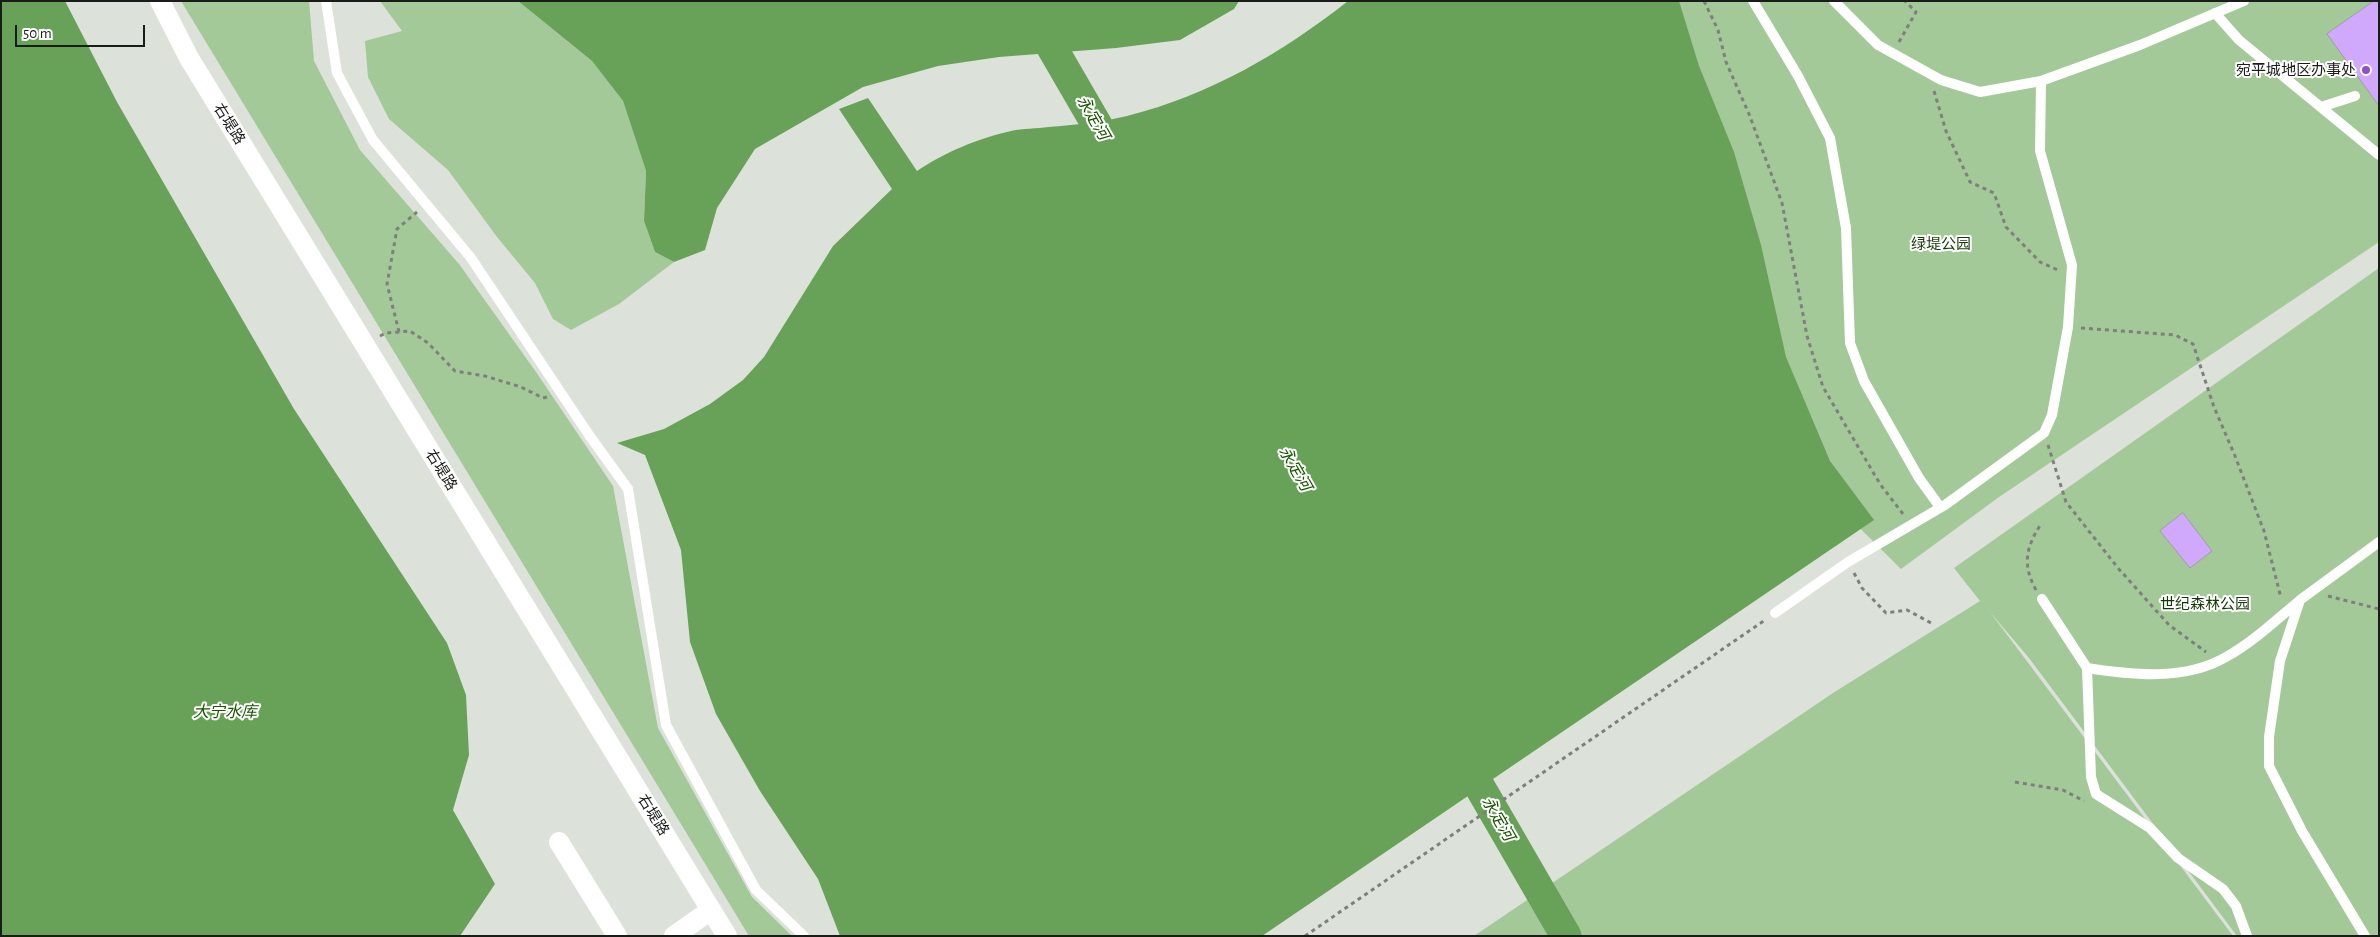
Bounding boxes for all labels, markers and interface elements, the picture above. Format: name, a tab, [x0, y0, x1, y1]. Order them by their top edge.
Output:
scale bar	[18, 15, 148, 47]
text: 50 m	[23, 26, 52, 41]
place label: 宛平城地区办事处	[2236, 61, 2356, 79]
marker: 宛平城地区办事处	[2360, 64, 2372, 76]
water label: 永定河	[1073, 92, 1113, 144]
street label: 右堤路	[209, 100, 249, 148]
park label: 绿堤公园	[1911, 235, 1971, 253]
water label: 永定河	[1275, 443, 1315, 495]
street label: 右堤路	[421, 446, 461, 494]
park label: 世纪森林公园	[2160, 595, 2250, 613]
water label: 大宁水库	[193, 702, 257, 722]
street label: 右堤路	[633, 791, 673, 839]
water label: 永定河	[1478, 793, 1518, 845]

